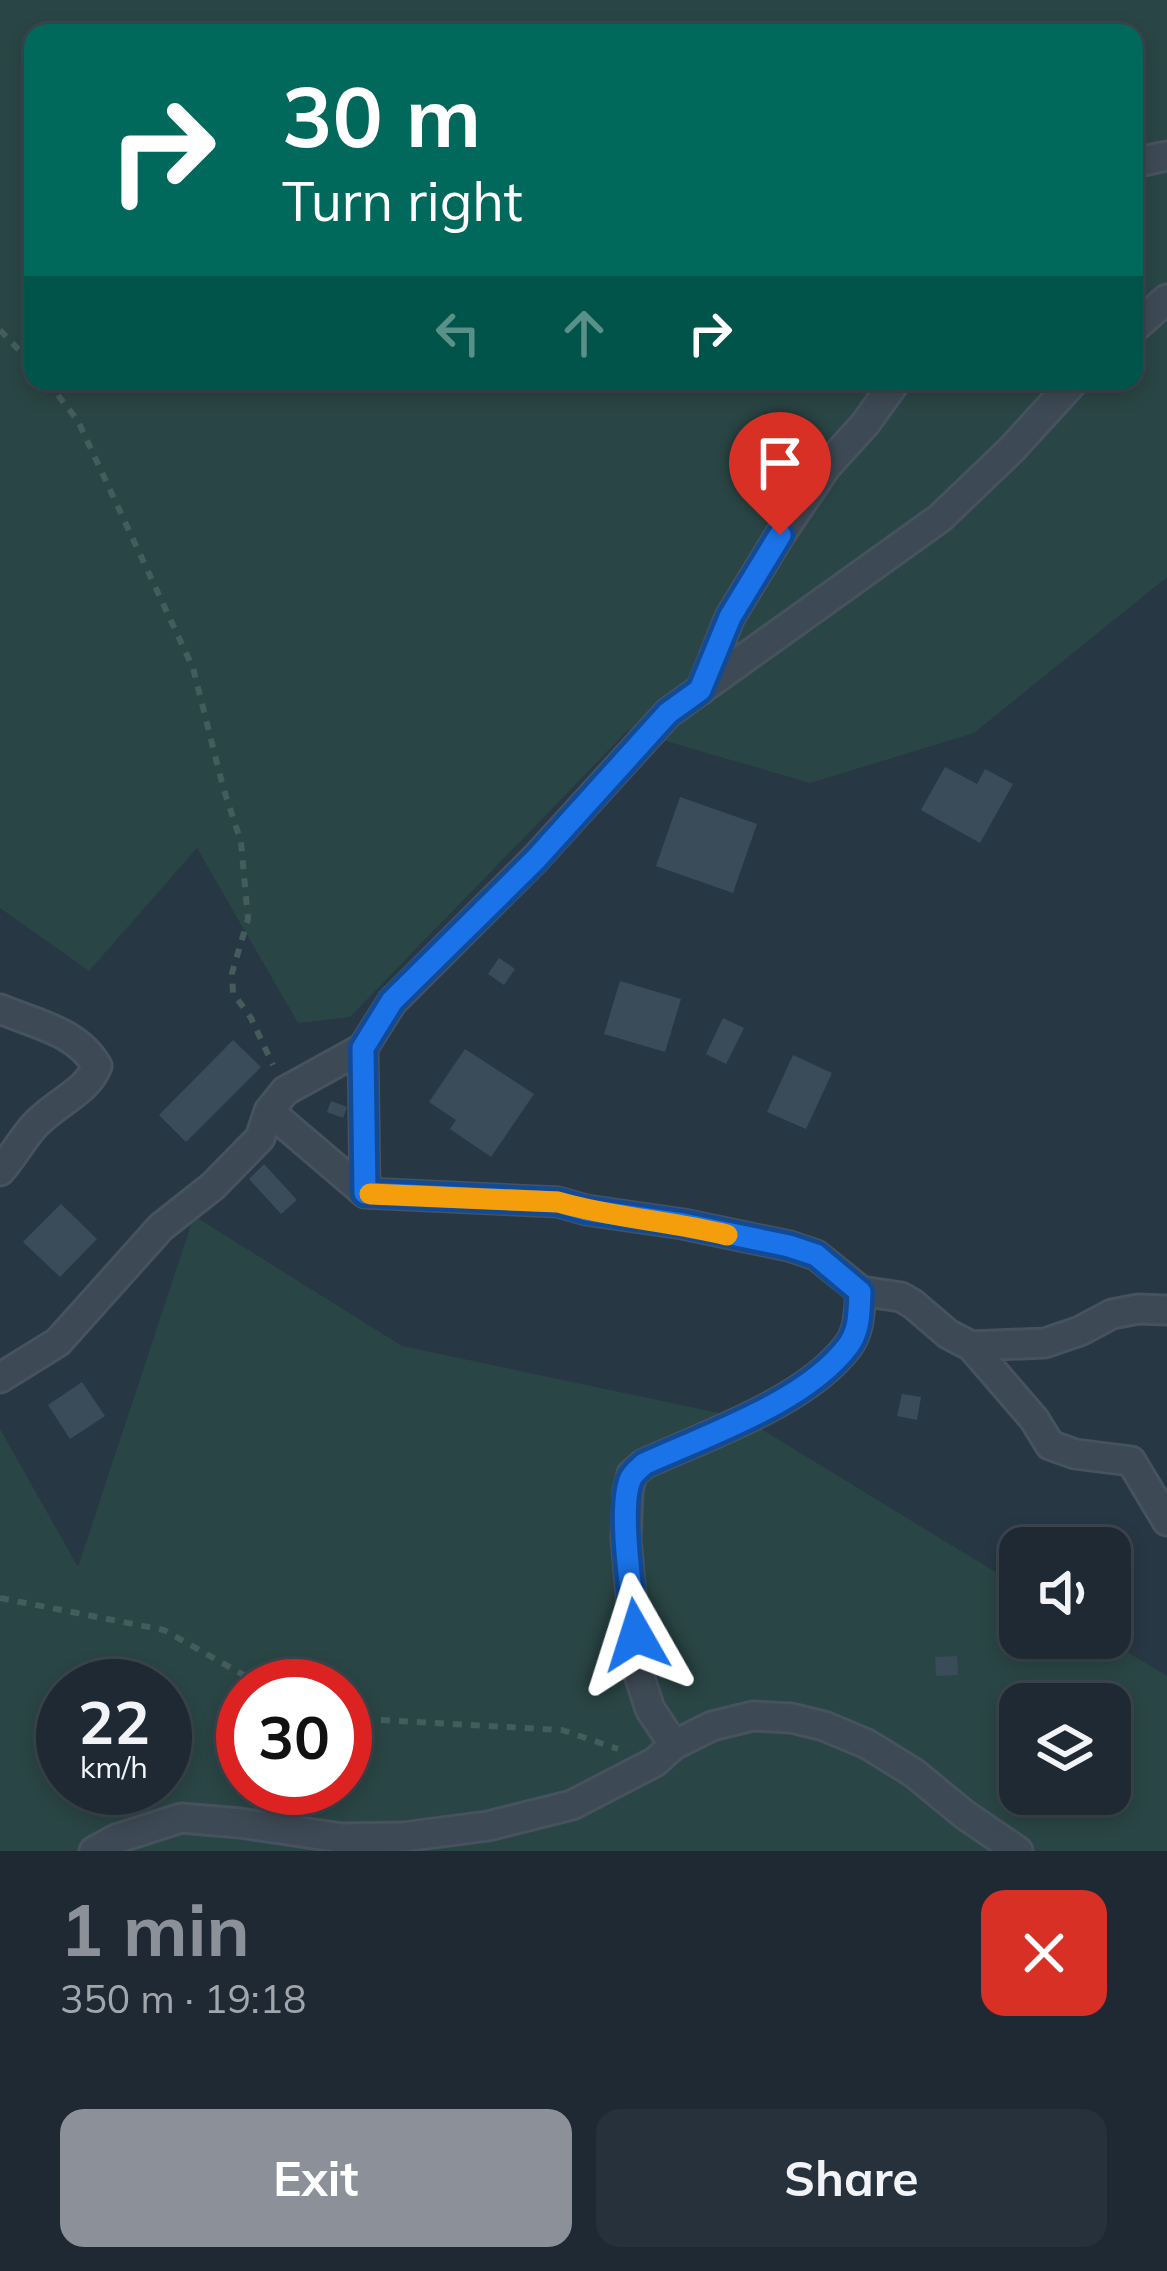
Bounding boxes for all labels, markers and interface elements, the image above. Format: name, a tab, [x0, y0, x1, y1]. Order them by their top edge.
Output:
text: 30 m	[282, 63, 481, 168]
icon: right	[84, 72, 240, 228]
text: Turn right	[282, 167, 523, 235]
icon: left	[425, 300, 491, 366]
icon: ahead	[551, 300, 617, 366]
icon: right	[677, 300, 743, 366]
pin	[729, 412, 831, 535]
icon: arrive	[747, 430, 813, 496]
map controls	[999, 1527, 1131, 1815]
button: sound	[999, 1527, 1131, 1659]
position arrow	[573, 1572, 699, 1698]
speed limit sign: 30	[216, 1659, 372, 1815]
button: layers	[999, 1683, 1131, 1815]
text: 22	[78, 1684, 150, 1759]
text: km/h	[80, 1748, 148, 1786]
text: 1 min	[60, 1884, 250, 1974]
button: close	[981, 1890, 1107, 2016]
text: 350 m · 19:18	[60, 1974, 306, 2023]
button: Exit	[60, 2109, 572, 2247]
button: Share	[596, 2109, 1107, 2247]

